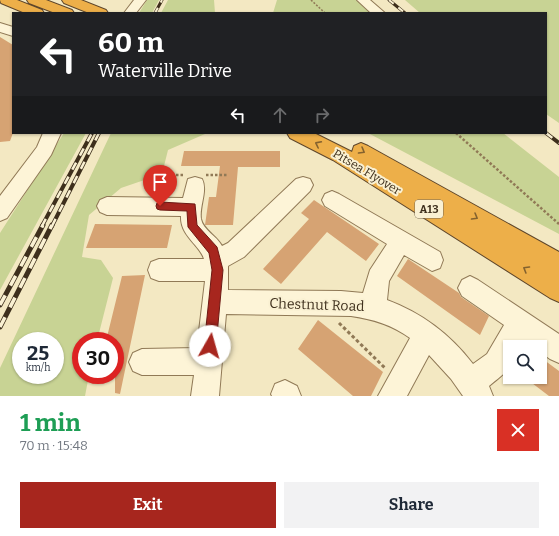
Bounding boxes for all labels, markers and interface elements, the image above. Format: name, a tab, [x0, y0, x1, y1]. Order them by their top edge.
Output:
text: 60 m	[98, 26, 164, 59]
icon: left	[32, 28, 84, 80]
text: Waterville Drive	[98, 60, 232, 82]
icon: left	[227, 104, 249, 126]
icon: ahead	[269, 104, 291, 126]
icon: right	[311, 104, 333, 126]
one-way arrow	[315, 141, 323, 149]
street label: Pitsea Flyover	[331, 146, 404, 198]
one-way arrow	[358, 147, 366, 154]
pin	[143, 165, 177, 206]
icon: arrive	[149, 171, 171, 193]
road number: A13	[415, 200, 443, 218]
one-way arrow	[471, 212, 478, 219]
one-way arrow	[523, 266, 530, 273]
street label: Chestnut Road	[269, 295, 365, 315]
position arrow	[189, 325, 231, 367]
speed limit sign: 30	[72, 332, 124, 384]
map controls	[503, 340, 547, 384]
button: search	[503, 340, 547, 384]
text: 25	[27, 341, 49, 365]
text: km/h	[26, 362, 50, 374]
text: 1 min	[20, 409, 81, 437]
button: close	[497, 409, 539, 451]
text: 70 m · 15:48	[20, 438, 88, 453]
button: Exit	[20, 482, 276, 528]
button: Share	[284, 482, 539, 528]

